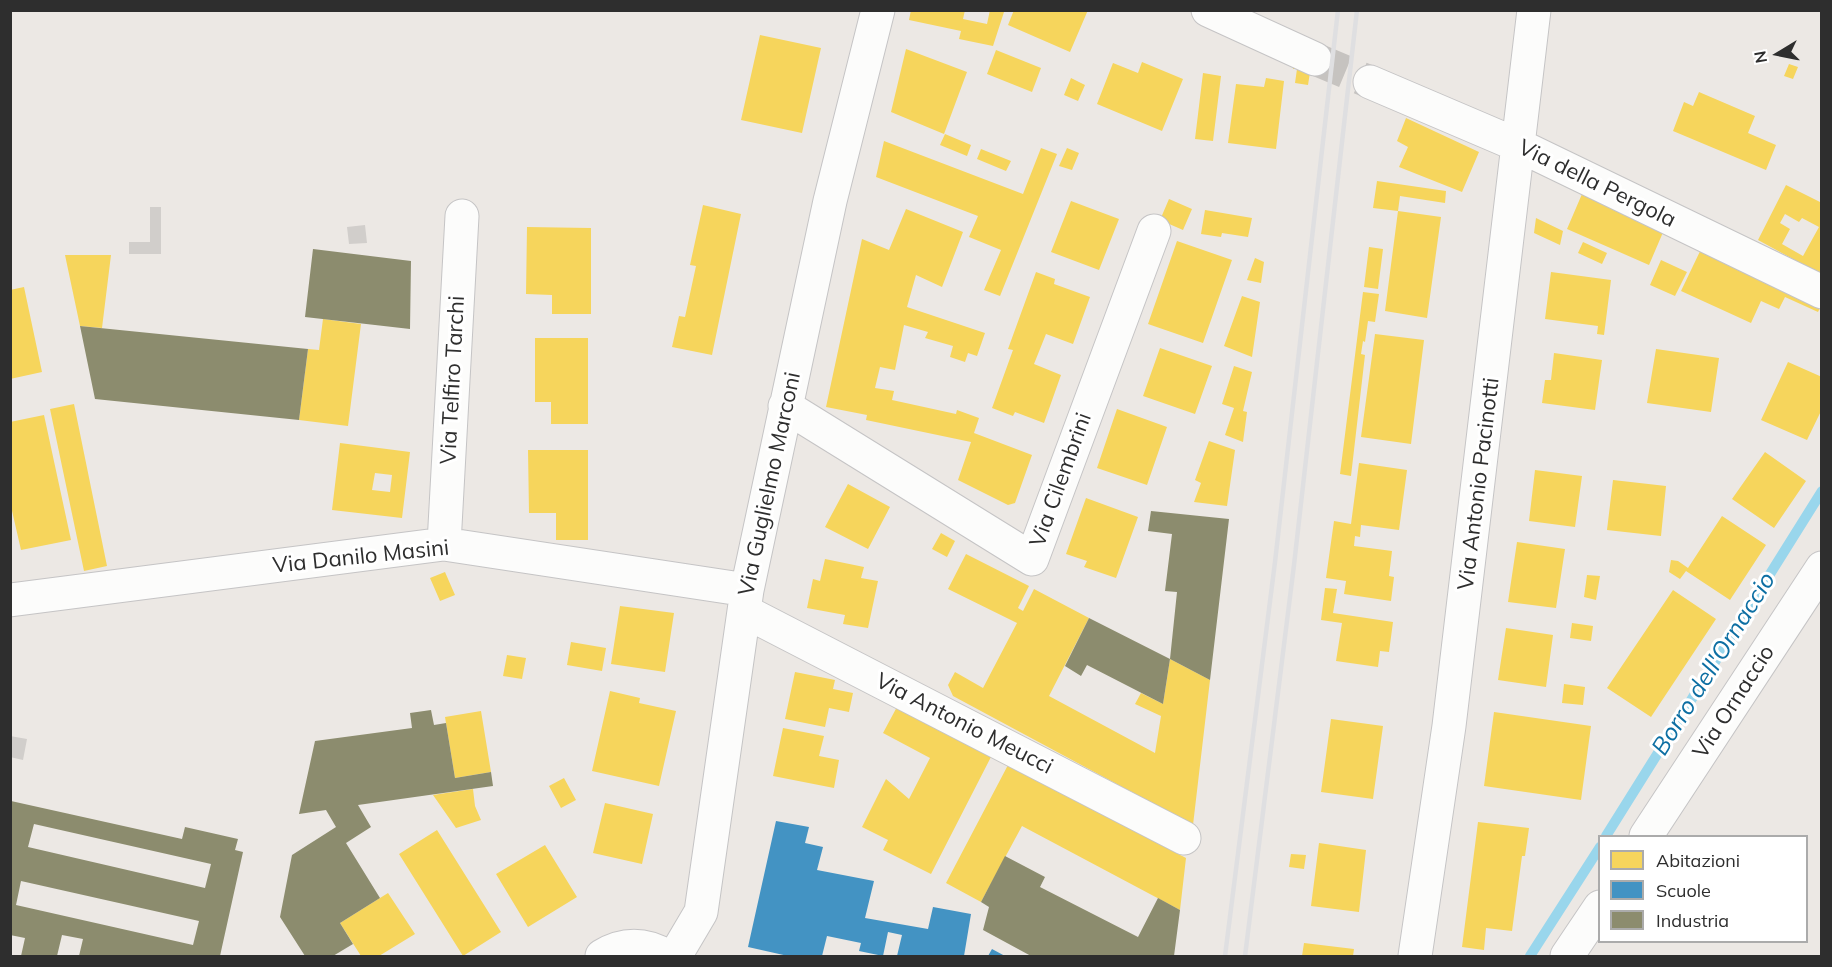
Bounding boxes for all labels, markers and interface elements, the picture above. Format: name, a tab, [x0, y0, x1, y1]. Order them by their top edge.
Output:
north arrow	[1748, 24, 1808, 84]
text: N	[1749, 49, 1771, 65]
street label: Via della Pergola	[1514, 134, 1680, 234]
street label: Via Telfiro Tarchi	[435, 295, 471, 465]
street label: Via Guglielmo Marconi	[733, 370, 807, 598]
street label: Via Antonio Pacinotti	[1453, 376, 1505, 592]
street label: Via Cilembrini	[1025, 409, 1097, 551]
street label: Via Danilo Masini	[272, 535, 450, 579]
water label: Borro dell'Ornaccio	[1646, 567, 1782, 761]
street label: Via Ornaccio	[1688, 640, 1780, 764]
street label: Via Antonio Meucci	[871, 668, 1057, 780]
legend	[1598, 835, 1808, 943]
text: Abitazioni	[1656, 849, 1740, 872]
text: Scuole	[1656, 879, 1711, 902]
text: Industria	[1656, 909, 1729, 932]

